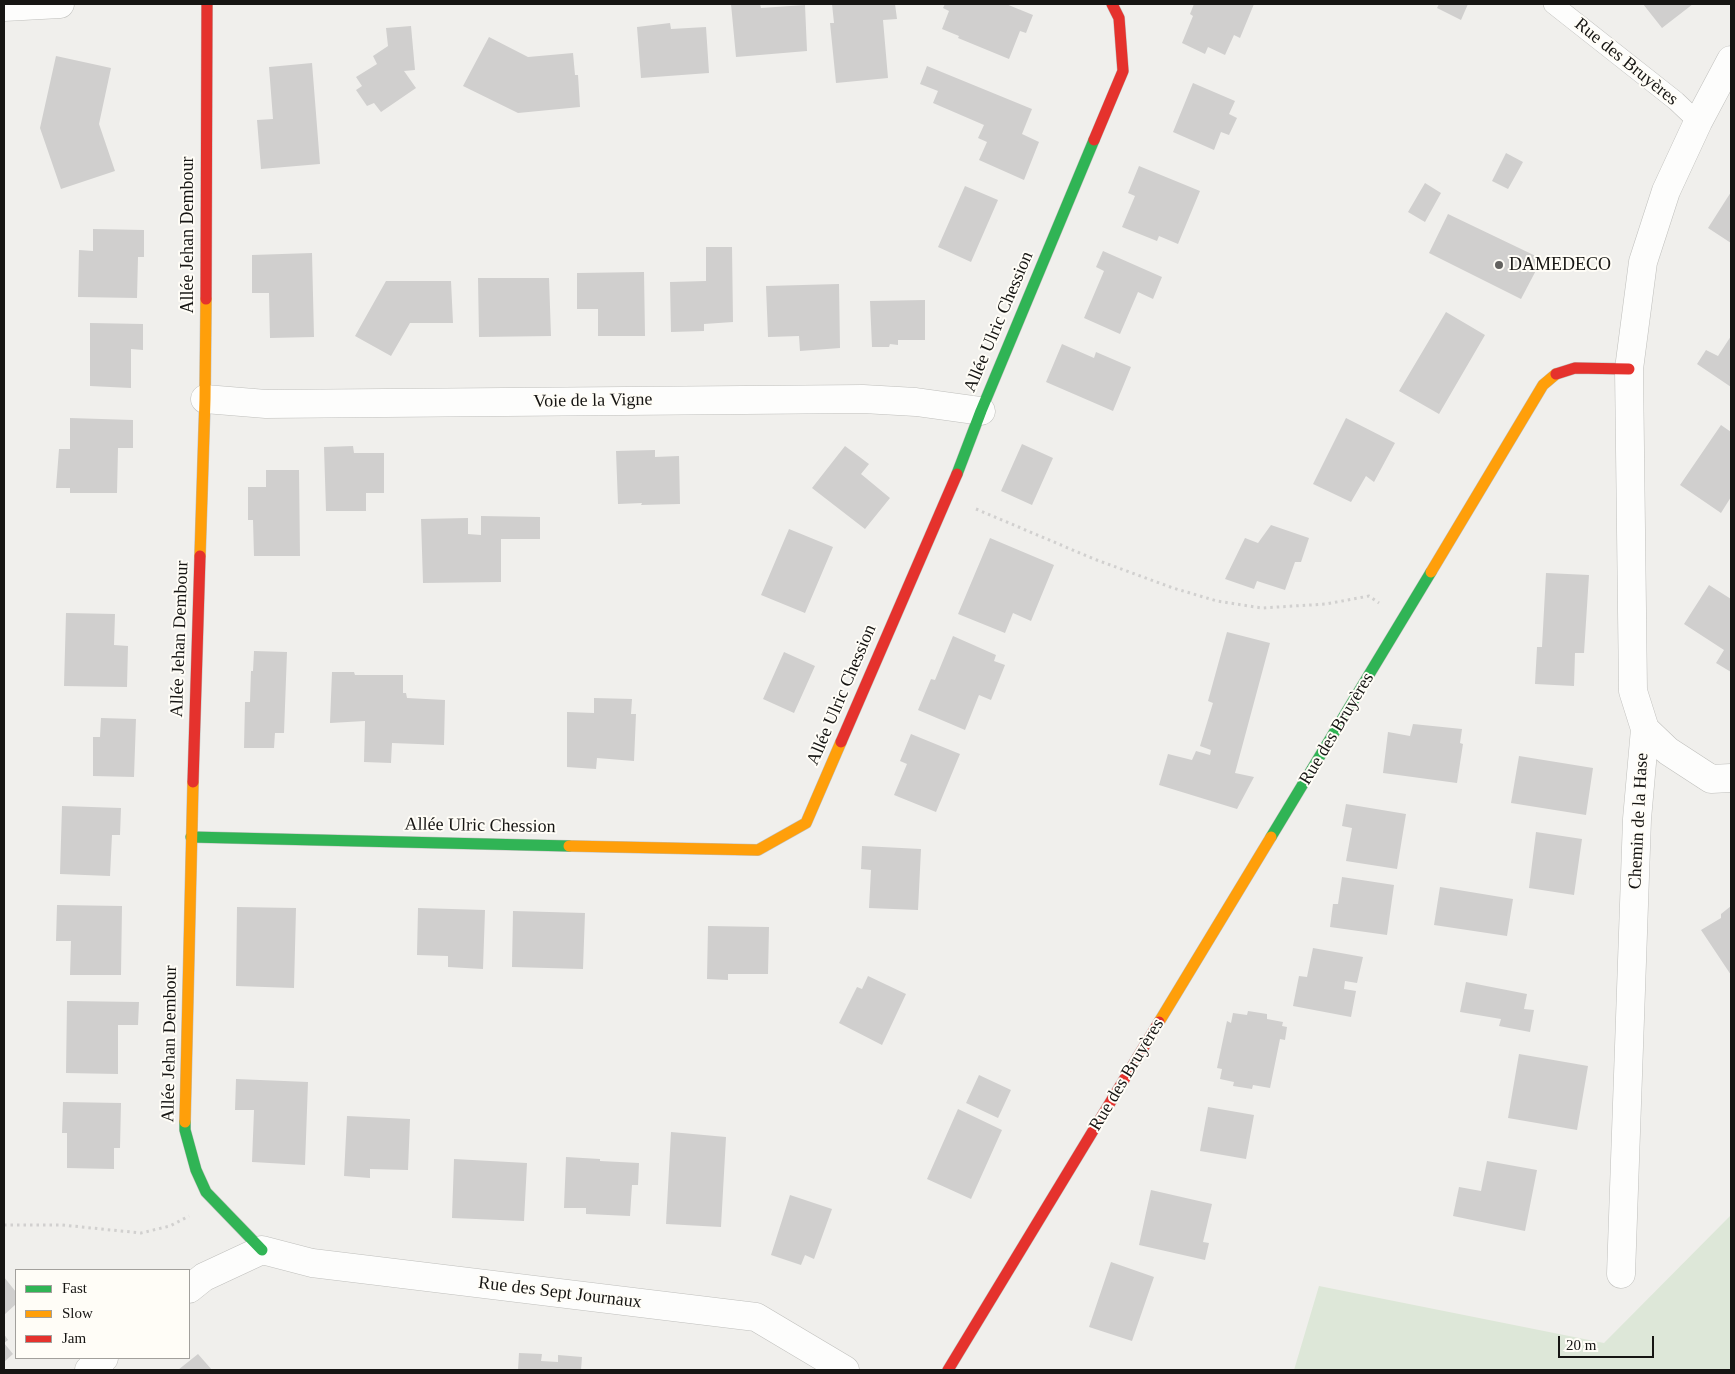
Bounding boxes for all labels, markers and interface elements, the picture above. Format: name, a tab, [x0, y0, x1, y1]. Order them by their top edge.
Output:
street label: Rue des Bruyères	[1570, 14, 1682, 110]
street label: Allée Jehan Dembour	[177, 157, 199, 313]
street label: Allée Ulric Chession	[960, 248, 1038, 396]
place label: DAMEDECO	[1509, 254, 1611, 276]
marker: DAMEDECO	[1493, 259, 1505, 271]
street label: Voie de la Vigne	[533, 389, 653, 413]
street label: Allée Jehan Dembour	[166, 560, 194, 718]
street label: Allée Ulric Chession	[803, 621, 881, 769]
street label: Rue des Bruyères	[1295, 669, 1379, 789]
street label: Chemin de la Hase	[1625, 752, 1653, 890]
street label: Allée Ulric Chession	[404, 814, 556, 838]
street label: Allée Jehan Dembour	[158, 965, 182, 1123]
street label: Rue des Bruyères	[1085, 1015, 1169, 1135]
legend	[15, 1269, 190, 1359]
street label: Rue des Sept Journaux	[477, 1272, 643, 1314]
text: Fast	[62, 1280, 87, 1296]
text: Slow	[62, 1305, 93, 1321]
scale bar	[1560, 1326, 1656, 1358]
text: Jam	[62, 1330, 86, 1346]
text: 20 m	[1566, 1337, 1596, 1353]

